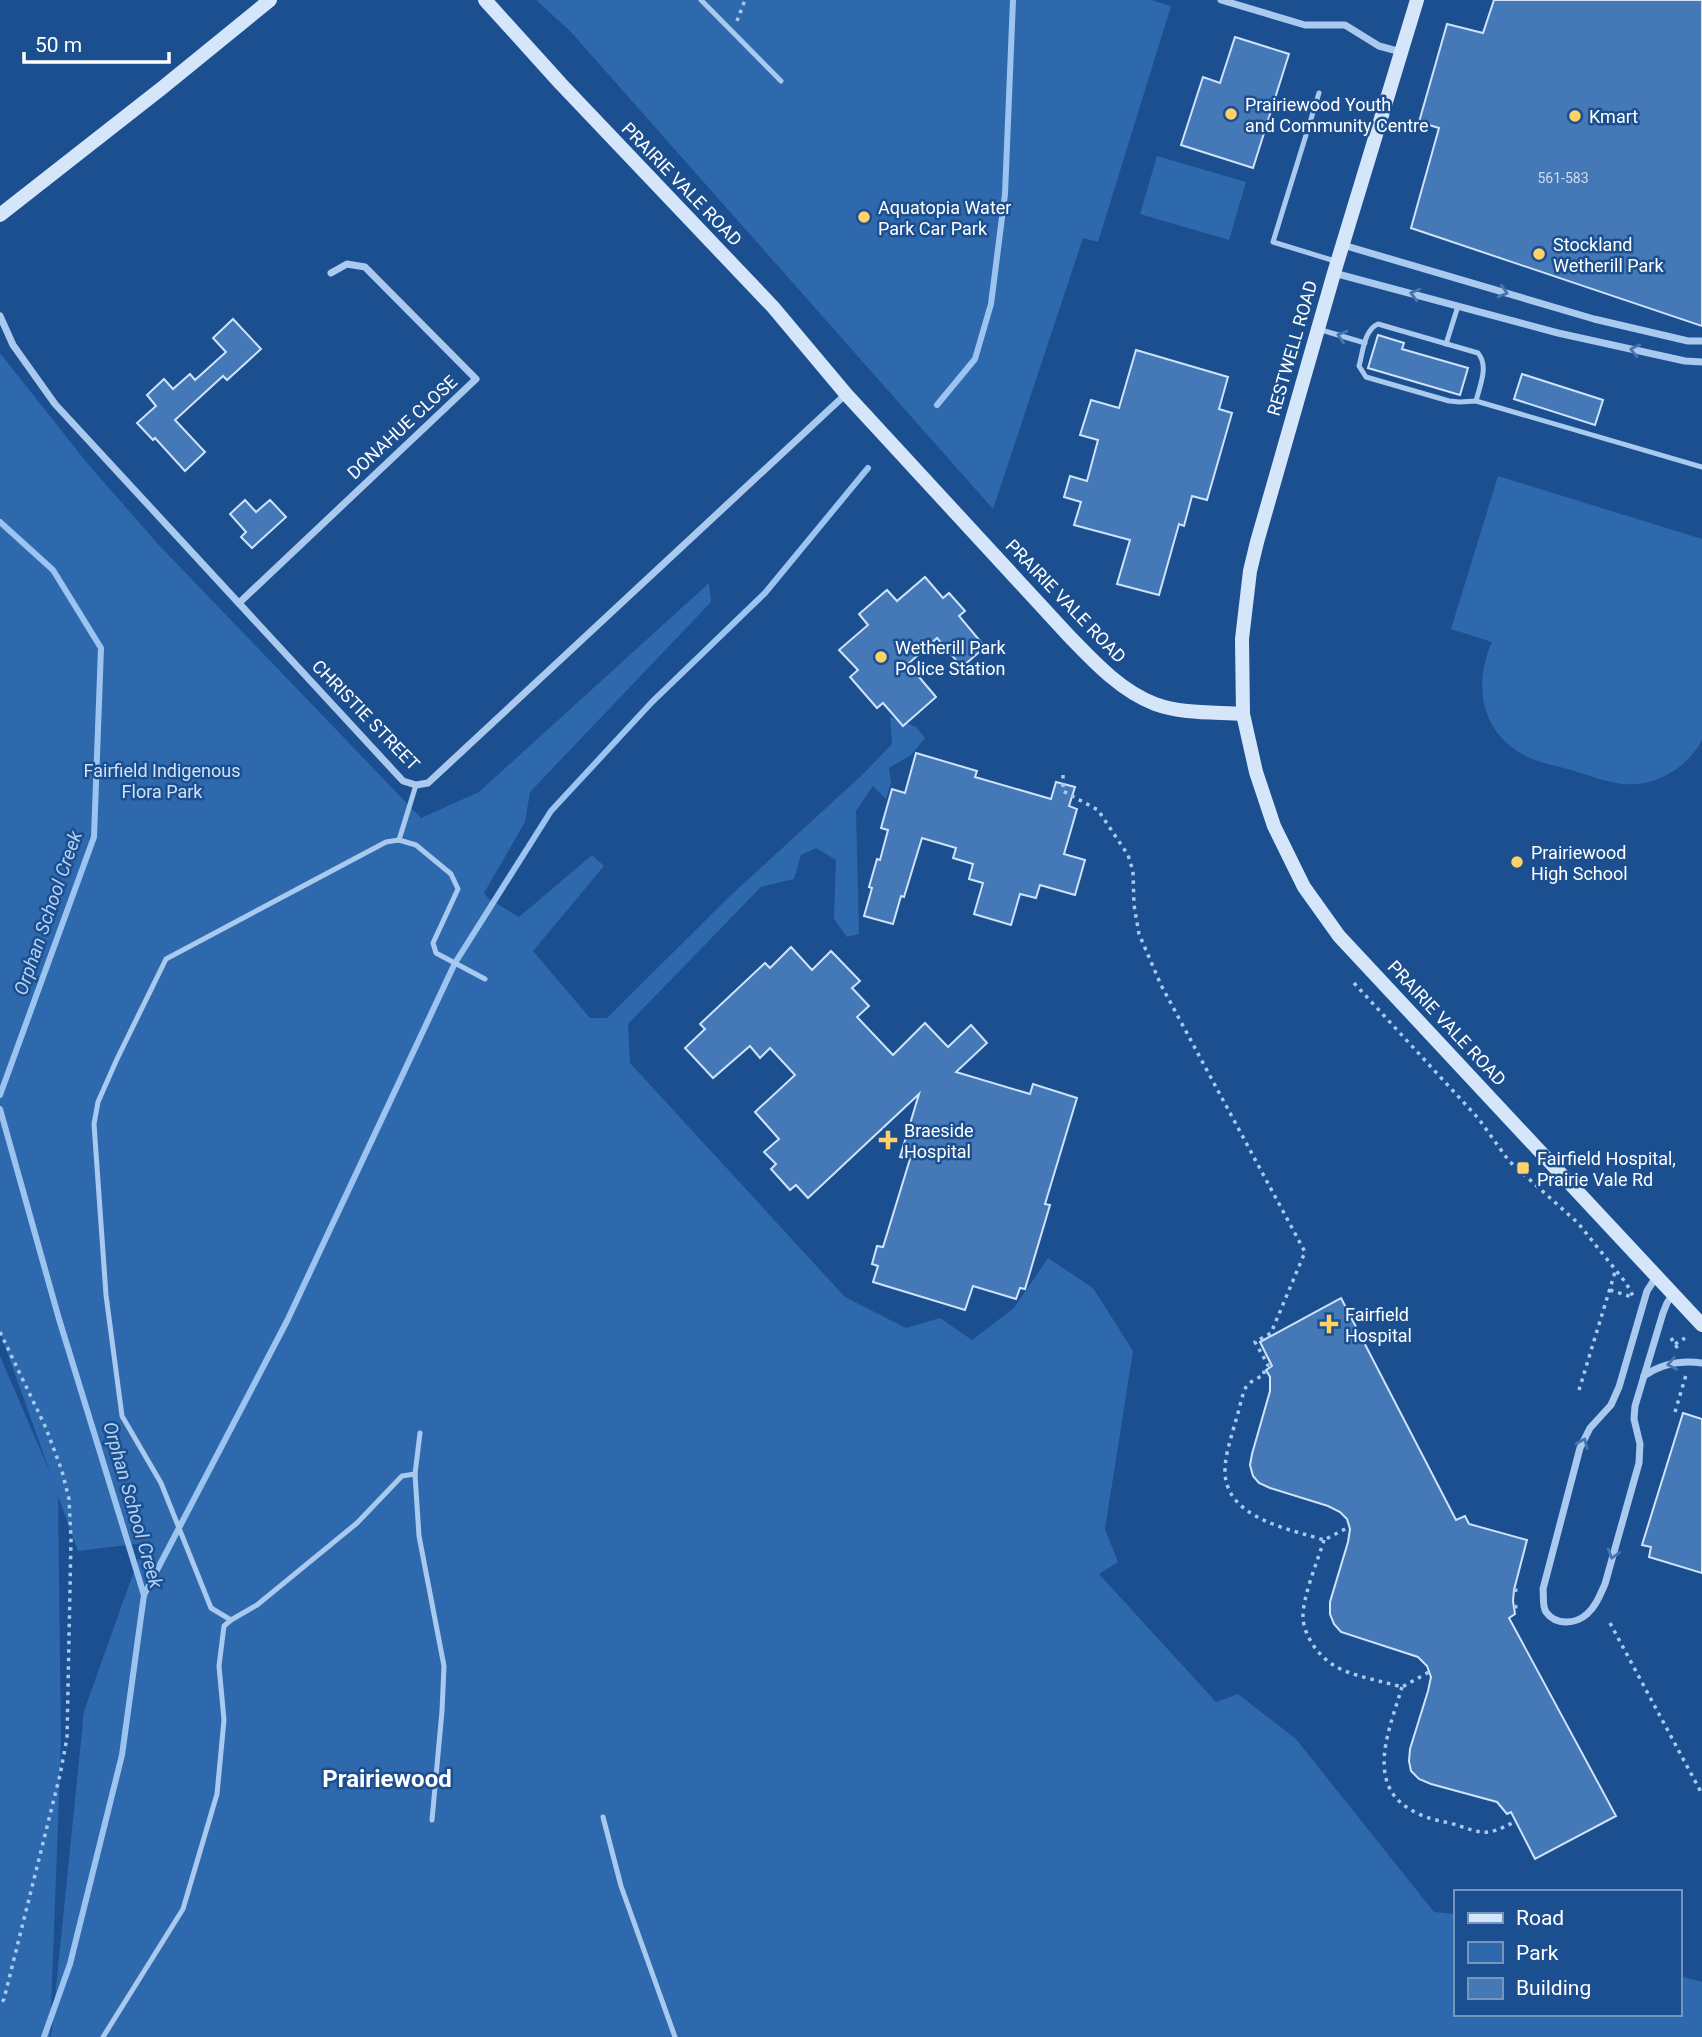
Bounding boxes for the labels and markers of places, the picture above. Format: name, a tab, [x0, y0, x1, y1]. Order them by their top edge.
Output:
place label: Prairiewood Youth and Community Centre	[1245, 94, 1429, 136]
marker: Prairiewood Youth and Community Centre	[1223, 106, 1239, 122]
place label: Kmart	[1589, 106, 1638, 127]
marker: Kmart	[1567, 108, 1583, 124]
place label: Aquatopia Water Park Car Park	[878, 197, 1011, 239]
marker: Aquatopia Water Park Car Park	[856, 209, 872, 225]
place label: Stockland Wetherill Park	[1553, 234, 1664, 276]
marker: Stockland Wetherill Park	[1531, 246, 1547, 262]
place label: Wetherill Park Police Station	[895, 637, 1006, 679]
marker: Wetherill Park Police Station	[873, 649, 889, 665]
place label: Prairiewood High School	[1531, 842, 1628, 884]
marker: Prairiewood High School	[1509, 854, 1525, 870]
place label: Braeside Hospital	[904, 1120, 974, 1162]
marker: Braeside Hospital	[878, 1130, 898, 1150]
place label: Fairfield Hospital, Prairie Vale Rd	[1537, 1148, 1676, 1190]
marker: Fairfield Hospital, Prairie Vale Rd	[1515, 1160, 1531, 1176]
place label: Fairfield Hospital	[1345, 1304, 1412, 1346]
marker: Fairfield Hospital	[1319, 1314, 1339, 1334]

